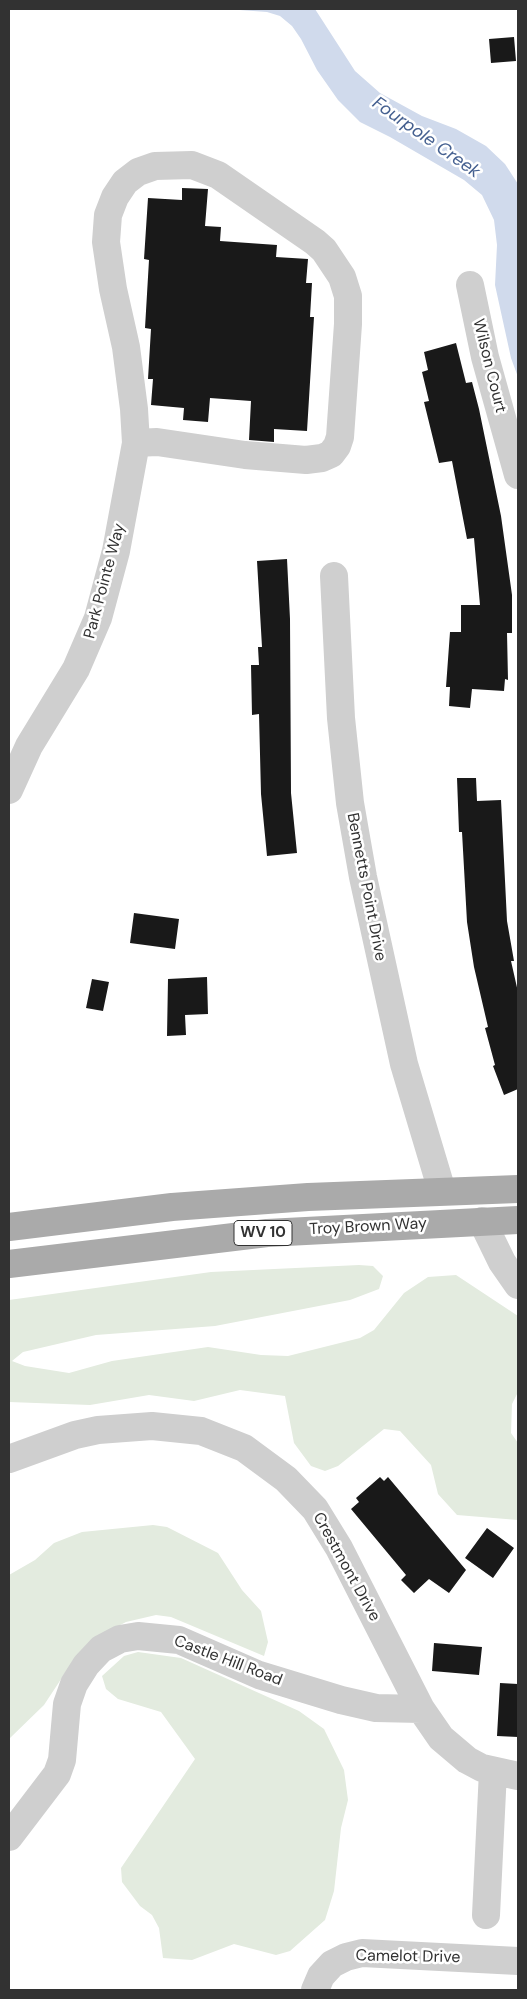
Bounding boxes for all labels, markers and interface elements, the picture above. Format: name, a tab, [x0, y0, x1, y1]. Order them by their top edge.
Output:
water label: Fourpole Creek	[368, 93, 484, 183]
street label: Wilson Court	[468, 317, 510, 415]
street label: Park Pointe Way	[80, 521, 130, 641]
street label: Bennetts Point Drive	[342, 811, 390, 963]
street label: Troy Brown Way	[309, 1214, 427, 1240]
road number: WV 10	[234, 1220, 292, 1246]
street label: Crestmont Drive	[308, 1509, 384, 1625]
street label: Castle Hill Road	[171, 1632, 285, 1690]
street label: Camelot Drive	[356, 1946, 460, 1968]

